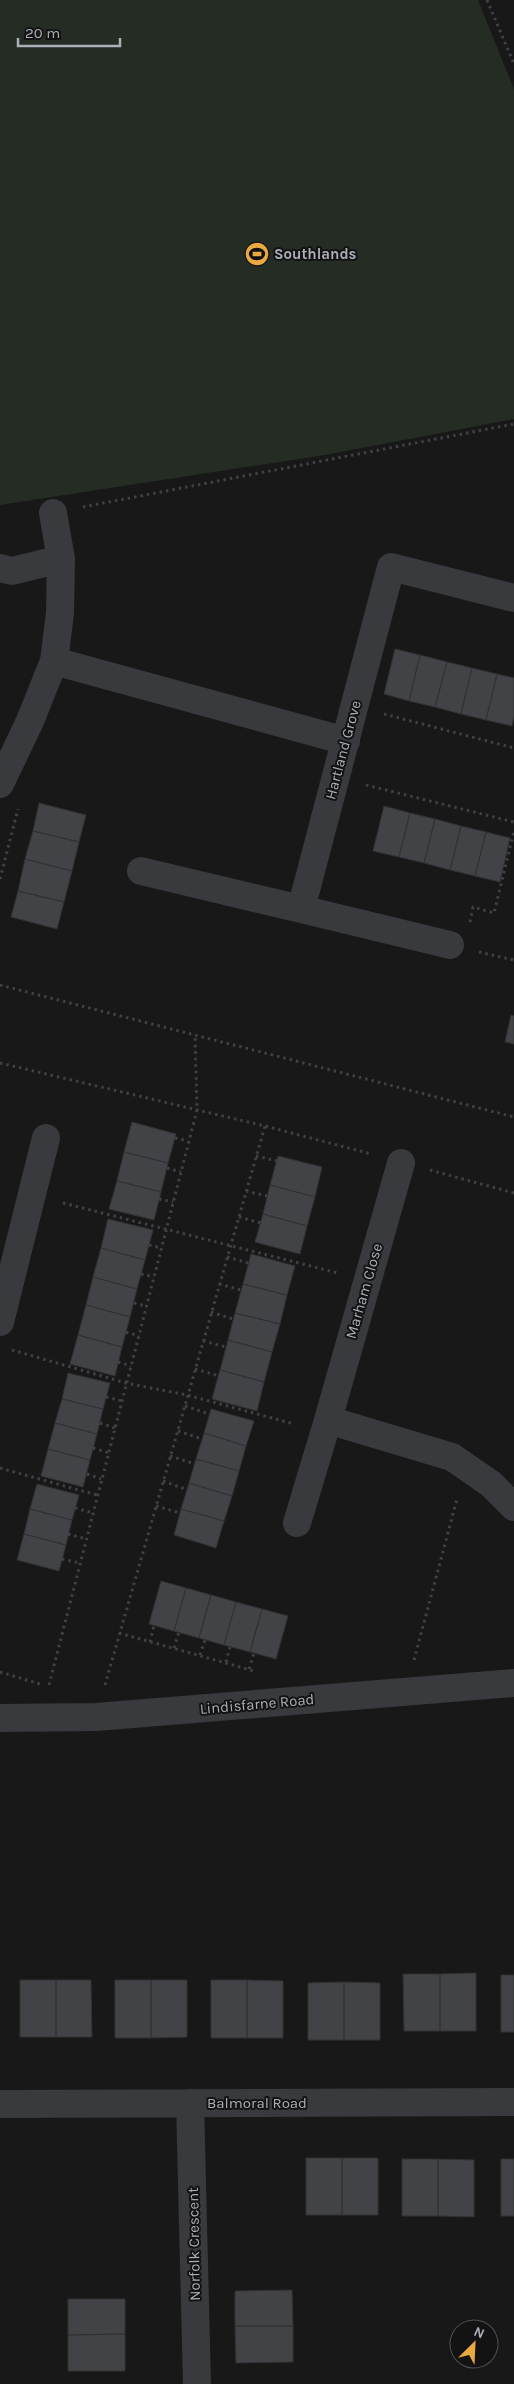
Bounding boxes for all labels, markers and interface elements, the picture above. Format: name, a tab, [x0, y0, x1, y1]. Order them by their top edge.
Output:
scale bar	[18, 15, 120, 47]
text: 20 m	[25, 24, 60, 42]
sports icon: Southlands	[244, 241, 270, 267]
place label: Southlands	[274, 245, 357, 263]
street label: Hartland Grove	[321, 698, 365, 802]
street label: Marham Close	[342, 1241, 386, 1341]
street label: Lindisfarne Road	[199, 1690, 315, 1718]
street label: Balmoral Road	[207, 2094, 307, 2112]
street label: Norfolk Crescent	[184, 2187, 204, 2301]
north arrow	[449, 2319, 499, 2369]
text: N	[471, 2323, 487, 2342]

